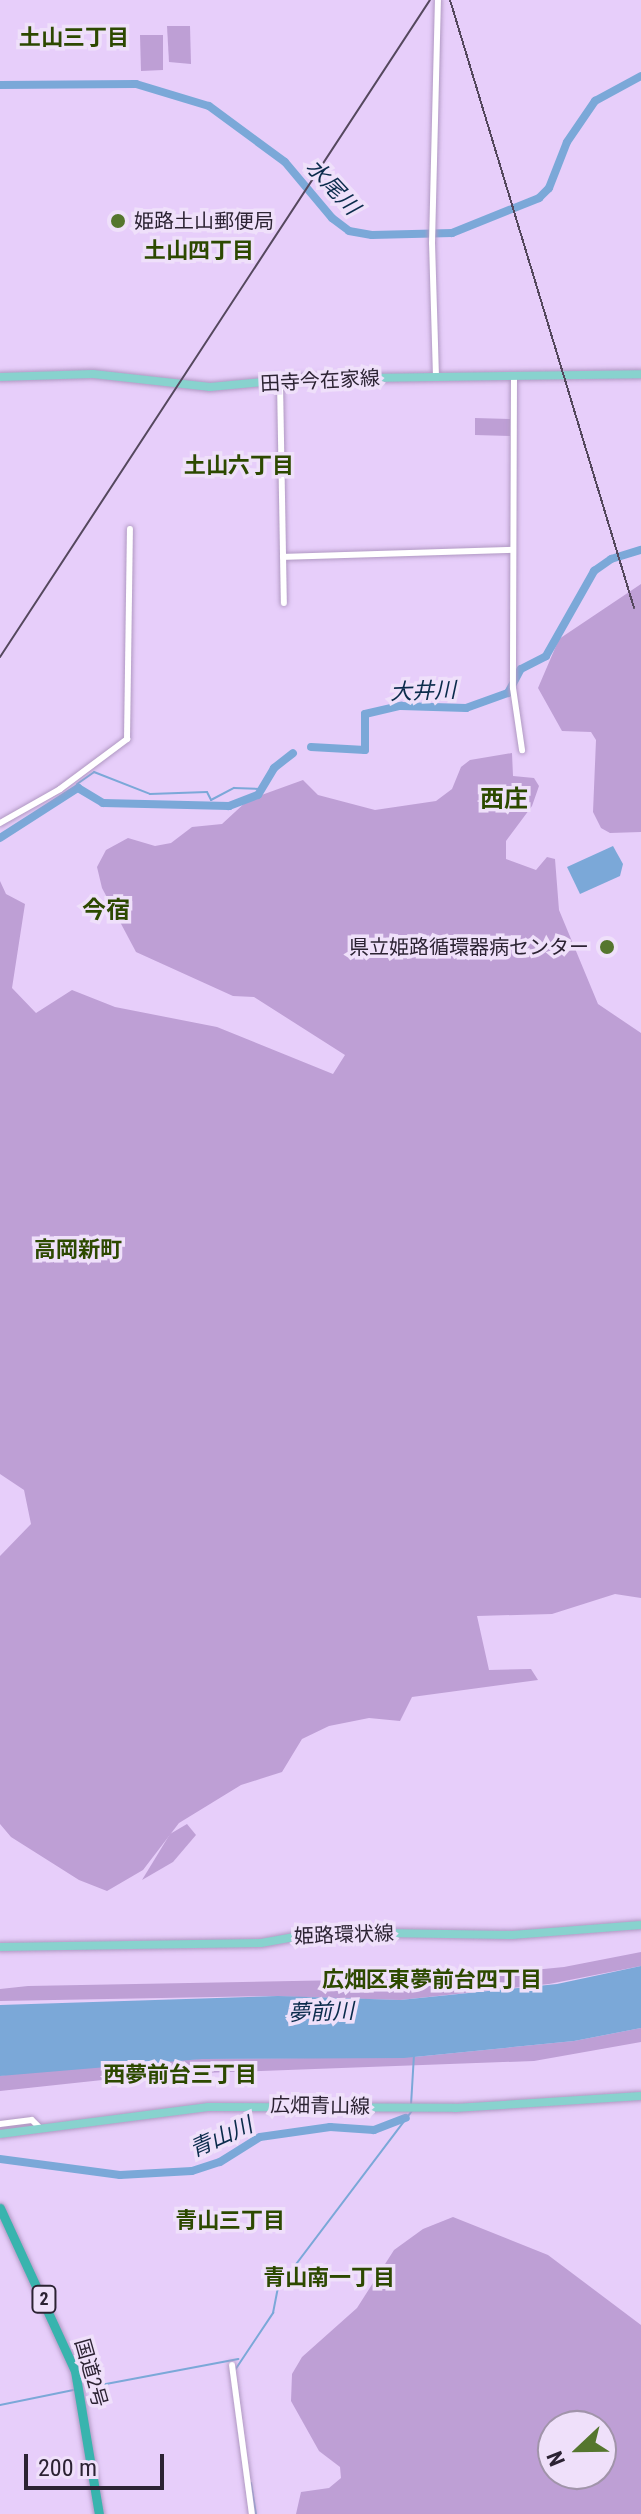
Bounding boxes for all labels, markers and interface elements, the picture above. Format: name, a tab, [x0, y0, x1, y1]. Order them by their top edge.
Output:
district label: 土山三丁目	[19, 25, 129, 51]
water label: 水尾川	[301, 154, 365, 220]
place label: 姫路土山郵便局	[134, 209, 274, 233]
marker: 姫路土山郵便局	[109, 212, 127, 230]
district label: 土山四丁目	[144, 238, 254, 264]
street label: 田寺今在家線	[259, 366, 381, 396]
district label: 土山六丁目	[184, 453, 294, 479]
water label: 大井川	[390, 677, 456, 705]
district label: 西庄	[480, 786, 528, 814]
district label: 今宿	[82, 897, 130, 925]
place label: 県立姫路循環器病センター	[349, 935, 589, 959]
marker: 県立姫路循環器病センター	[596, 936, 618, 958]
district label: 高岡新町	[34, 1237, 122, 1263]
street label: 姫路環状線	[294, 1921, 394, 1949]
district label: 広畑区東夢前台四丁目	[322, 1967, 542, 1993]
water label: 夢前川	[288, 1998, 354, 2026]
district label: 西夢前台三丁目	[103, 2062, 257, 2088]
street label: 広畑青山線	[270, 2093, 370, 2119]
water label: 青山川	[185, 2112, 257, 2162]
district label: 青山三丁目	[175, 2208, 285, 2234]
district label: 青山南一丁目	[263, 2265, 395, 2291]
road number: 2	[30, 2285, 58, 2313]
street label: 国道2号	[70, 2336, 112, 2410]
north arrow	[537, 2410, 617, 2490]
scale bar	[28, 2438, 168, 2488]
text: N	[542, 2448, 570, 2469]
text: 200 m	[38, 2454, 97, 2482]

